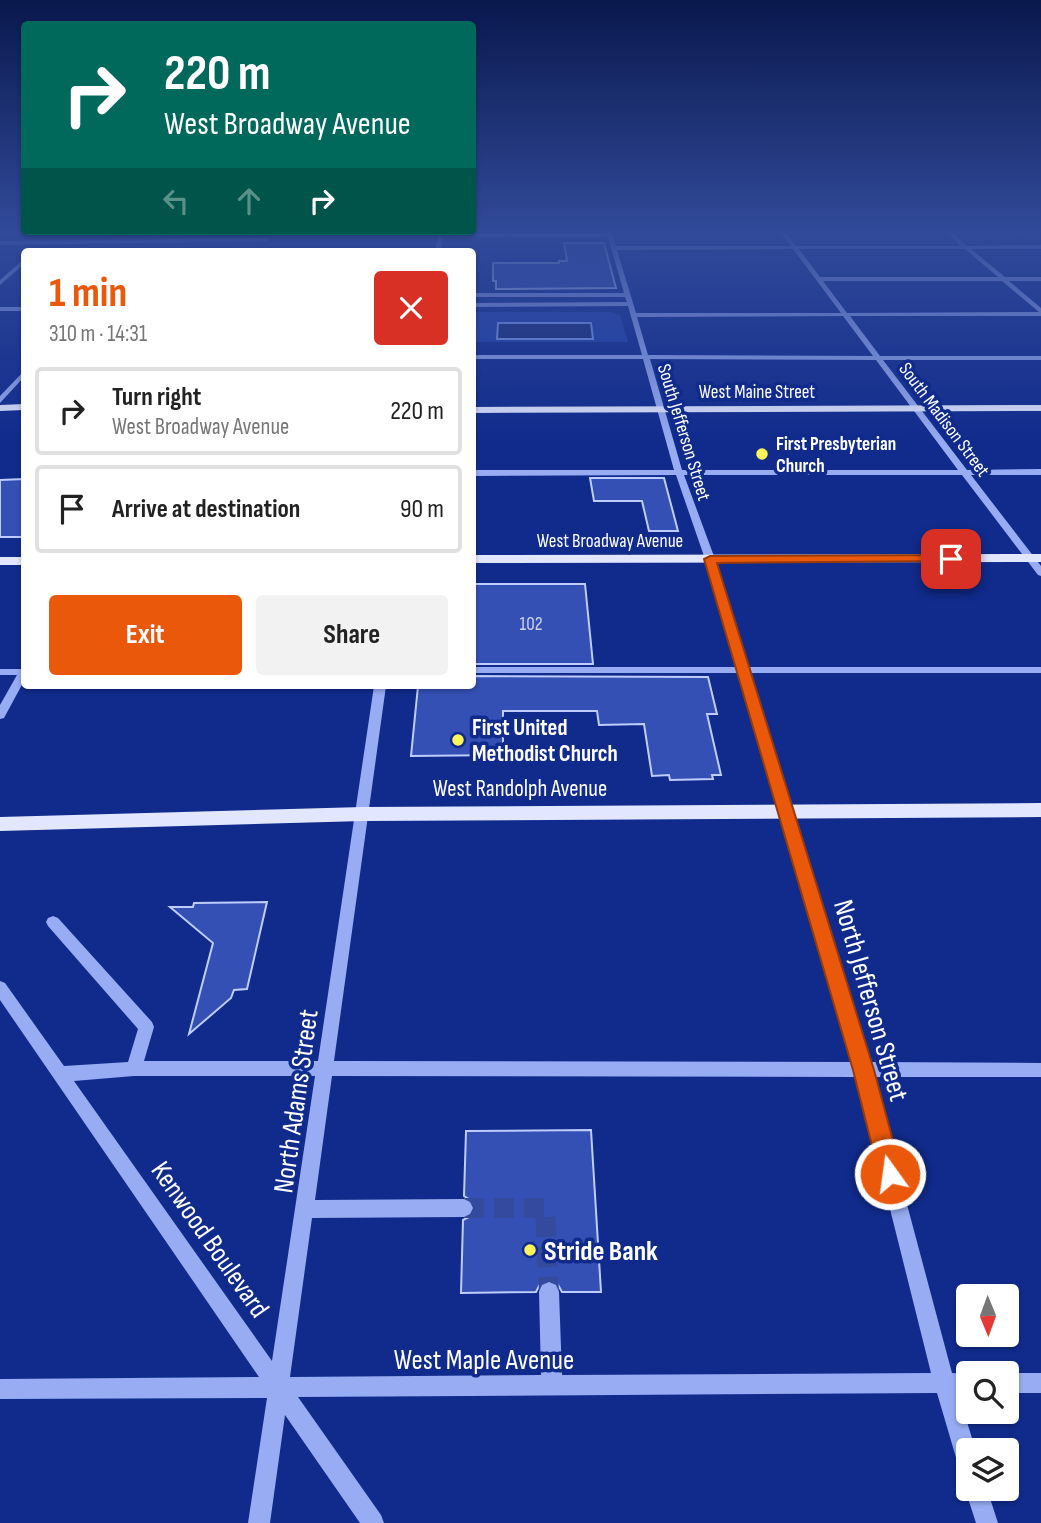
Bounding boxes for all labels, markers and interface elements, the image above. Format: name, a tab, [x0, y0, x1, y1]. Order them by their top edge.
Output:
text: 220 m	[164, 45, 270, 104]
icon: right	[49, 49, 140, 140]
text: West Broadway Avenue	[164, 105, 411, 144]
icon: left	[157, 182, 195, 220]
icon: ahead	[230, 182, 268, 220]
icon: right	[303, 182, 341, 220]
text: 1 min	[49, 268, 127, 319]
button: close	[374, 271, 448, 345]
text: 310 m · 14:31	[49, 320, 147, 348]
street label: South Madison Street	[893, 358, 994, 482]
street label: South Jefferson Street	[652, 361, 715, 504]
street label: West Maine Street	[699, 381, 815, 404]
text: Turn right	[112, 382, 201, 413]
icon: right	[53, 392, 91, 430]
text: 220 m	[390, 396, 444, 427]
text: West Broadway Avenue	[112, 413, 289, 441]
place label: First Presbyterian Church	[776, 433, 896, 478]
marker: First Presbyterian Church	[754, 446, 770, 462]
icon: arrive	[53, 490, 91, 528]
text: Arrive at destination	[112, 494, 300, 525]
text: 90 m	[400, 494, 444, 525]
pin	[921, 529, 981, 589]
street label: West Broadway Avenue	[537, 530, 683, 553]
icon: arrive	[932, 540, 970, 578]
button: Exit	[49, 595, 242, 675]
button: Share	[256, 595, 448, 675]
house number: 102	[520, 613, 542, 636]
place label: First United Methodist Church	[472, 714, 618, 768]
marker: First United Methodist Church	[450, 732, 466, 748]
street label: West Randolph Avenue	[433, 775, 607, 803]
street label: North Jefferson Street	[826, 896, 915, 1105]
street label: North Adams Street	[267, 1007, 326, 1195]
position arrow	[853, 1137, 927, 1211]
street label: Kenwood Boulevard	[144, 1155, 276, 1324]
place label: Stride Bank	[544, 1235, 658, 1268]
marker: Stride Bank	[522, 1242, 538, 1258]
north arrow	[956, 1284, 1018, 1348]
map controls	[956, 1284, 1019, 1501]
street label: West Maple Avenue	[394, 1344, 574, 1377]
button: search	[956, 1361, 1019, 1424]
button: layers	[956, 1438, 1019, 1501]

